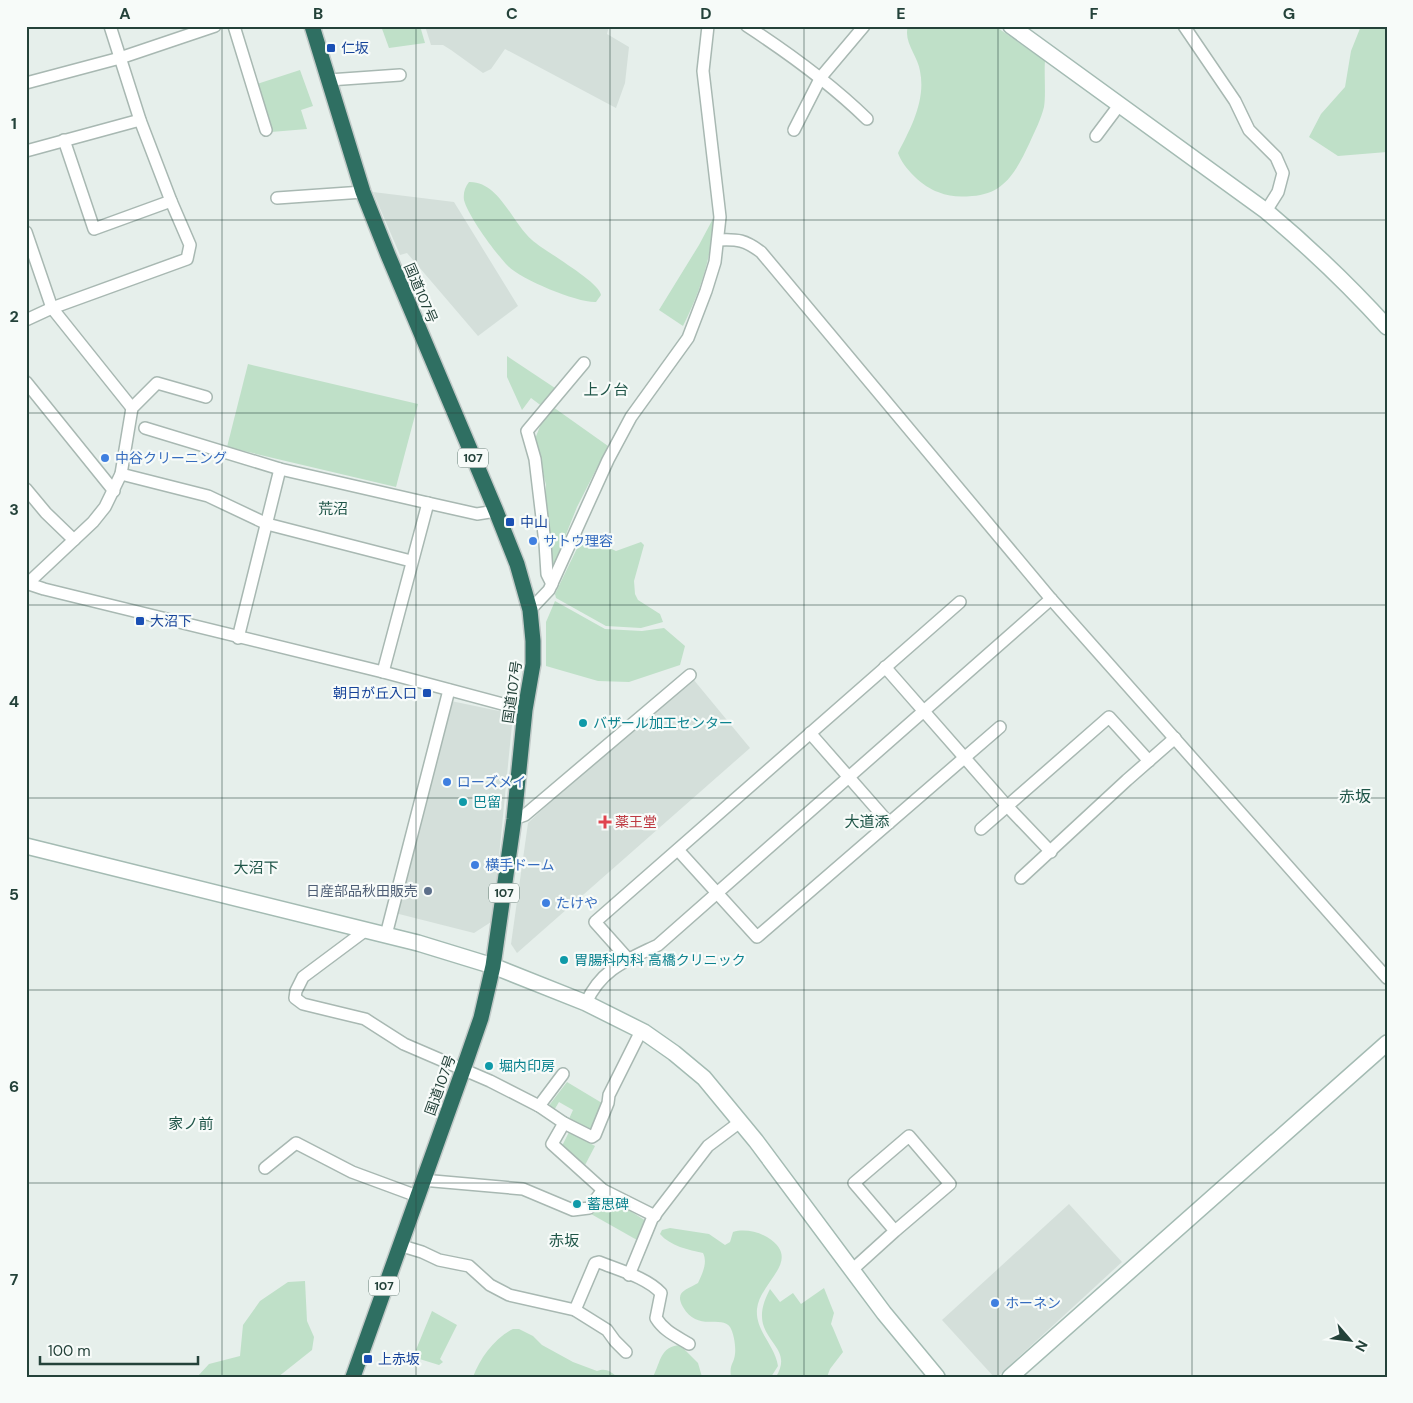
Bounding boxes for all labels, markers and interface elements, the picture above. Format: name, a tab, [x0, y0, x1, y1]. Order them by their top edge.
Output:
text: A	[119, 3, 131, 24]
text: B	[313, 3, 323, 24]
text: C	[506, 3, 518, 24]
text: D	[700, 3, 712, 24]
text: E	[896, 3, 906, 24]
text: F	[1090, 3, 1099, 24]
text: G	[1283, 3, 1295, 24]
place label: 仁坂	[341, 39, 369, 57]
marker: 仁坂	[325, 42, 337, 54]
text: 1	[11, 113, 17, 134]
street label: 国道107号	[400, 260, 442, 326]
text: 2	[9, 306, 19, 327]
district label: 上ノ台	[583, 380, 629, 400]
road number: 107	[458, 448, 488, 468]
place label: 中谷クリーニング	[115, 449, 227, 467]
marker: 中谷クリーニング	[99, 452, 111, 464]
text: 3	[9, 499, 19, 520]
district label: 荒沼	[318, 499, 348, 519]
place label: 中山	[520, 513, 548, 531]
marker: 中山	[504, 516, 516, 528]
place label: サトウ理容	[543, 532, 613, 550]
marker: サトウ理容	[527, 535, 539, 547]
place label: 大沼下	[150, 612, 192, 630]
marker: 大沼下	[134, 615, 146, 627]
street label: 国道107号	[499, 659, 525, 725]
place label: 朝日が丘入口	[333, 684, 417, 702]
marker: 朝日が丘入口	[421, 687, 433, 699]
text: 4	[9, 691, 19, 712]
place label: バザール加工センター	[593, 714, 733, 732]
marker: バザール加工センター	[577, 717, 589, 729]
place label: ローズメイ	[457, 773, 526, 791]
marker: ローズメイ	[441, 776, 453, 788]
district label: 赤坂	[1339, 786, 1371, 807]
place label: 巴留	[473, 793, 501, 811]
marker: 巴留	[457, 796, 469, 808]
district label: 大道添	[844, 812, 890, 832]
place label: 薬王堂	[615, 813, 657, 831]
marker: 薬王堂	[599, 816, 611, 828]
place label: 横手ドーム	[485, 856, 555, 874]
district label: 大沼下	[233, 858, 279, 878]
marker: 横手ドーム	[469, 859, 481, 871]
place label: 日産部品秋田販売	[306, 882, 418, 900]
text: 5	[9, 884, 19, 905]
road number: 107	[489, 884, 519, 902]
marker: 日産部品秋田販売	[422, 885, 434, 897]
place label: たけや	[556, 894, 598, 912]
marker: たけや	[540, 897, 552, 909]
place label: 胃腸科内科 高橋クリニック	[574, 951, 746, 969]
marker: 胃腸科内科 高橋クリニック	[558, 954, 570, 966]
street label: 国道107号	[421, 1052, 459, 1118]
place label: 堀内印房	[499, 1057, 555, 1075]
marker: 堀内印房	[483, 1060, 495, 1072]
text: 6	[9, 1076, 19, 1097]
district label: 家ノ前	[168, 1114, 214, 1134]
place label: 蓄思碑	[587, 1195, 629, 1213]
marker: 蓄思碑	[571, 1198, 583, 1210]
district label: 赤坂	[549, 1231, 579, 1251]
text: 7	[10, 1269, 19, 1290]
road number: 107	[369, 1276, 399, 1295]
place label: ホーネン	[1005, 1294, 1061, 1312]
marker: ホーネン	[989, 1297, 1001, 1309]
north arrow	[1326, 1316, 1376, 1366]
scale bar	[40, 1333, 198, 1365]
text: N	[1351, 1337, 1372, 1355]
text: 100 m	[48, 1341, 91, 1361]
place label: 上赤坂	[378, 1350, 420, 1368]
marker: 上赤坂	[362, 1353, 374, 1365]

